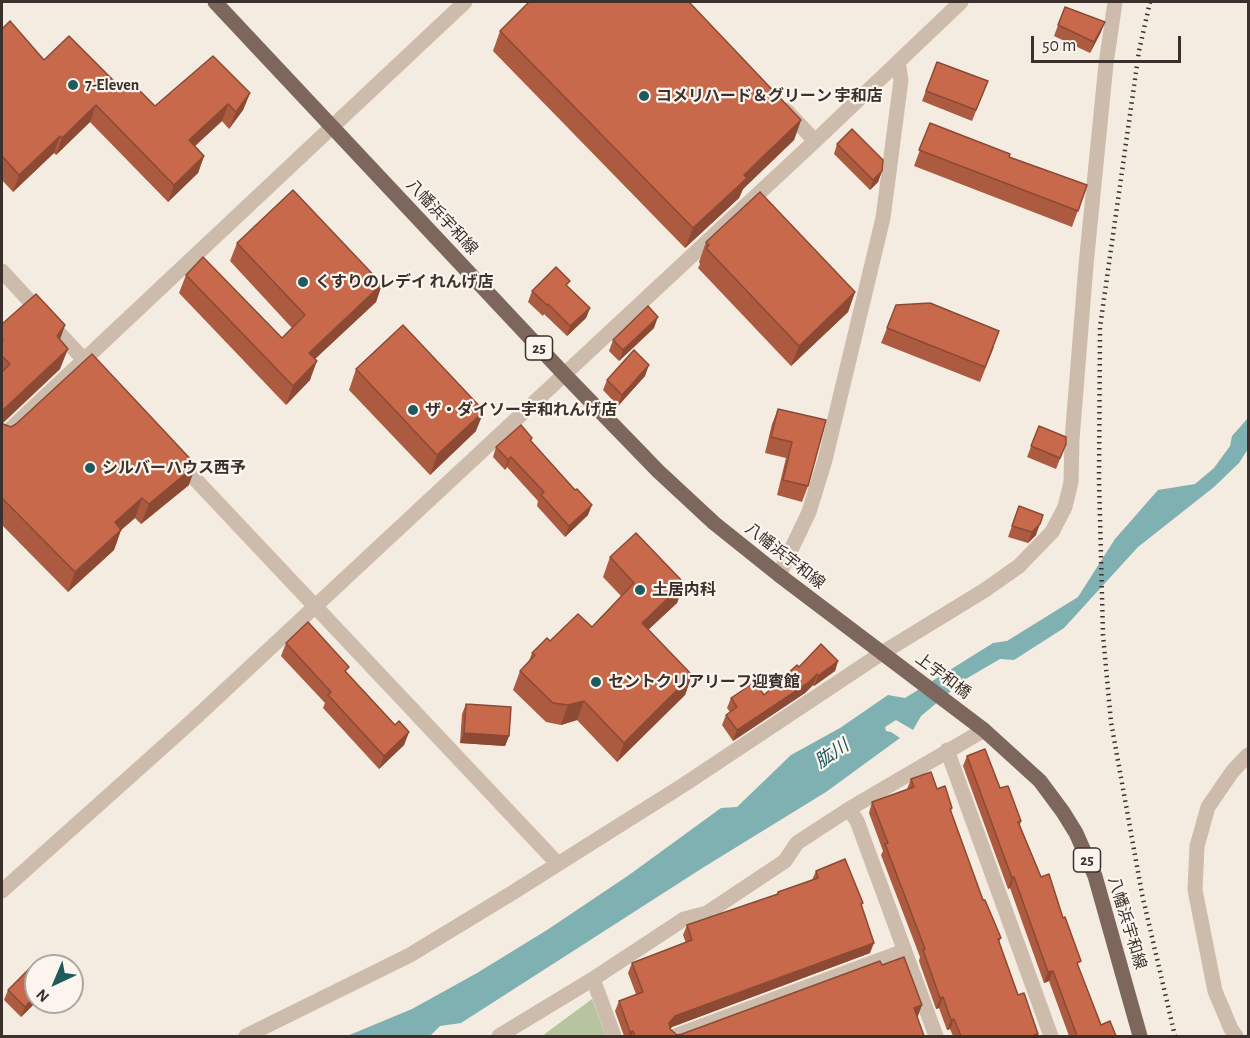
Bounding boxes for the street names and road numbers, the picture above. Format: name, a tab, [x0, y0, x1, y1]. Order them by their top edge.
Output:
street label: 八幡浜宇和線	[402, 175, 482, 259]
road number: 25	[526, 336, 552, 360]
street label: 八幡浜宇和線	[741, 519, 829, 593]
street label: 上宇和橋	[912, 649, 974, 703]
road number: 25	[1074, 848, 1100, 872]
street label: 八幡浜宇和線	[1104, 874, 1150, 972]

